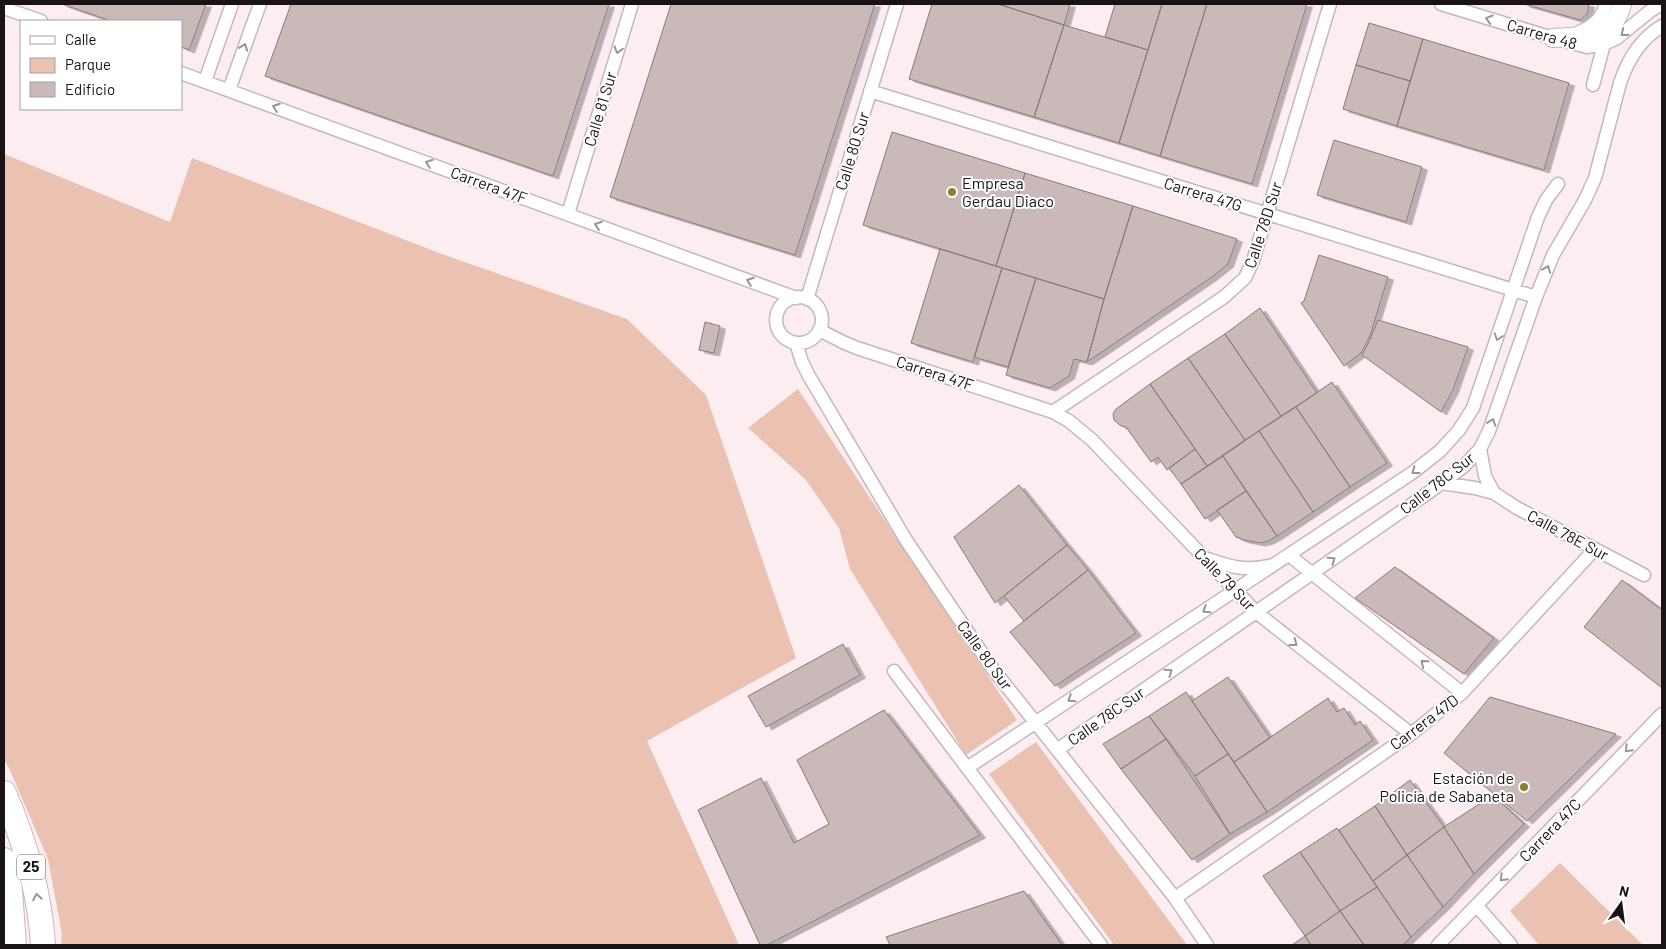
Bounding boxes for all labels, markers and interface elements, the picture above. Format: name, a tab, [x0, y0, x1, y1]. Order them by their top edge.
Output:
one-way arrow	[1486, 14, 1494, 24]
street label: Carrera 48	[1505, 14, 1579, 53]
legend	[20, 20, 182, 110]
one-way arrow	[1620, 27, 1629, 36]
text: Calle	[65, 30, 97, 48]
one-way arrow	[238, 43, 248, 52]
one-way arrow	[613, 46, 623, 54]
text: Parque	[65, 55, 111, 73]
street label: Calle 81 Sur	[579, 69, 620, 149]
text: Edificio	[65, 80, 115, 98]
one-way arrow	[272, 103, 281, 113]
street label: Calle 80 Sur	[831, 109, 873, 192]
one-way arrow	[425, 159, 433, 169]
street label: Carrera 47F	[448, 162, 530, 207]
place label: Empresa Gerdau Diaco	[962, 173, 1054, 210]
street label: Carrera 47G	[1162, 173, 1245, 214]
street label: Calle 78D Sur	[1240, 179, 1285, 270]
marker: Empresa Gerdau Diaco	[946, 186, 958, 198]
one-way arrow	[594, 221, 602, 231]
one-way arrow	[1541, 265, 1551, 274]
one-way arrow	[746, 277, 755, 287]
one-way arrow	[1494, 332, 1504, 340]
street label: Carrera 47F	[894, 351, 976, 394]
one-way arrow	[1486, 418, 1496, 427]
street label: Calle 78C Sur	[1396, 447, 1478, 518]
one-way arrow	[1412, 466, 1421, 474]
street label: Calle 78E Sur	[1524, 505, 1612, 564]
street label: Calle 79 Sur	[1191, 543, 1260, 614]
one-way arrow	[1326, 557, 1336, 566]
one-way arrow	[1203, 603, 1212, 613]
street label: Calle 80 Sur	[954, 616, 1017, 693]
one-way arrow	[1288, 637, 1297, 645]
one-way arrow	[1420, 659, 1429, 668]
one-way arrow	[1164, 669, 1173, 678]
street label: Calle 78C Sur	[1064, 682, 1148, 749]
street label: Carrera 47D	[1386, 690, 1462, 754]
one-way arrow	[1067, 693, 1077, 702]
one-way arrow	[1625, 743, 1634, 752]
place label: Estación de Policía de Sabaneta	[1379, 768, 1514, 805]
marker: Estación de Policía de Sabaneta	[1518, 781, 1530, 793]
street label: Carrera 47C	[1515, 794, 1584, 865]
road number: 25	[17, 854, 45, 880]
one-way arrow	[1500, 873, 1509, 882]
north arrow	[1596, 879, 1646, 929]
text: N	[1618, 882, 1631, 900]
one-way arrow	[32, 892, 43, 901]

